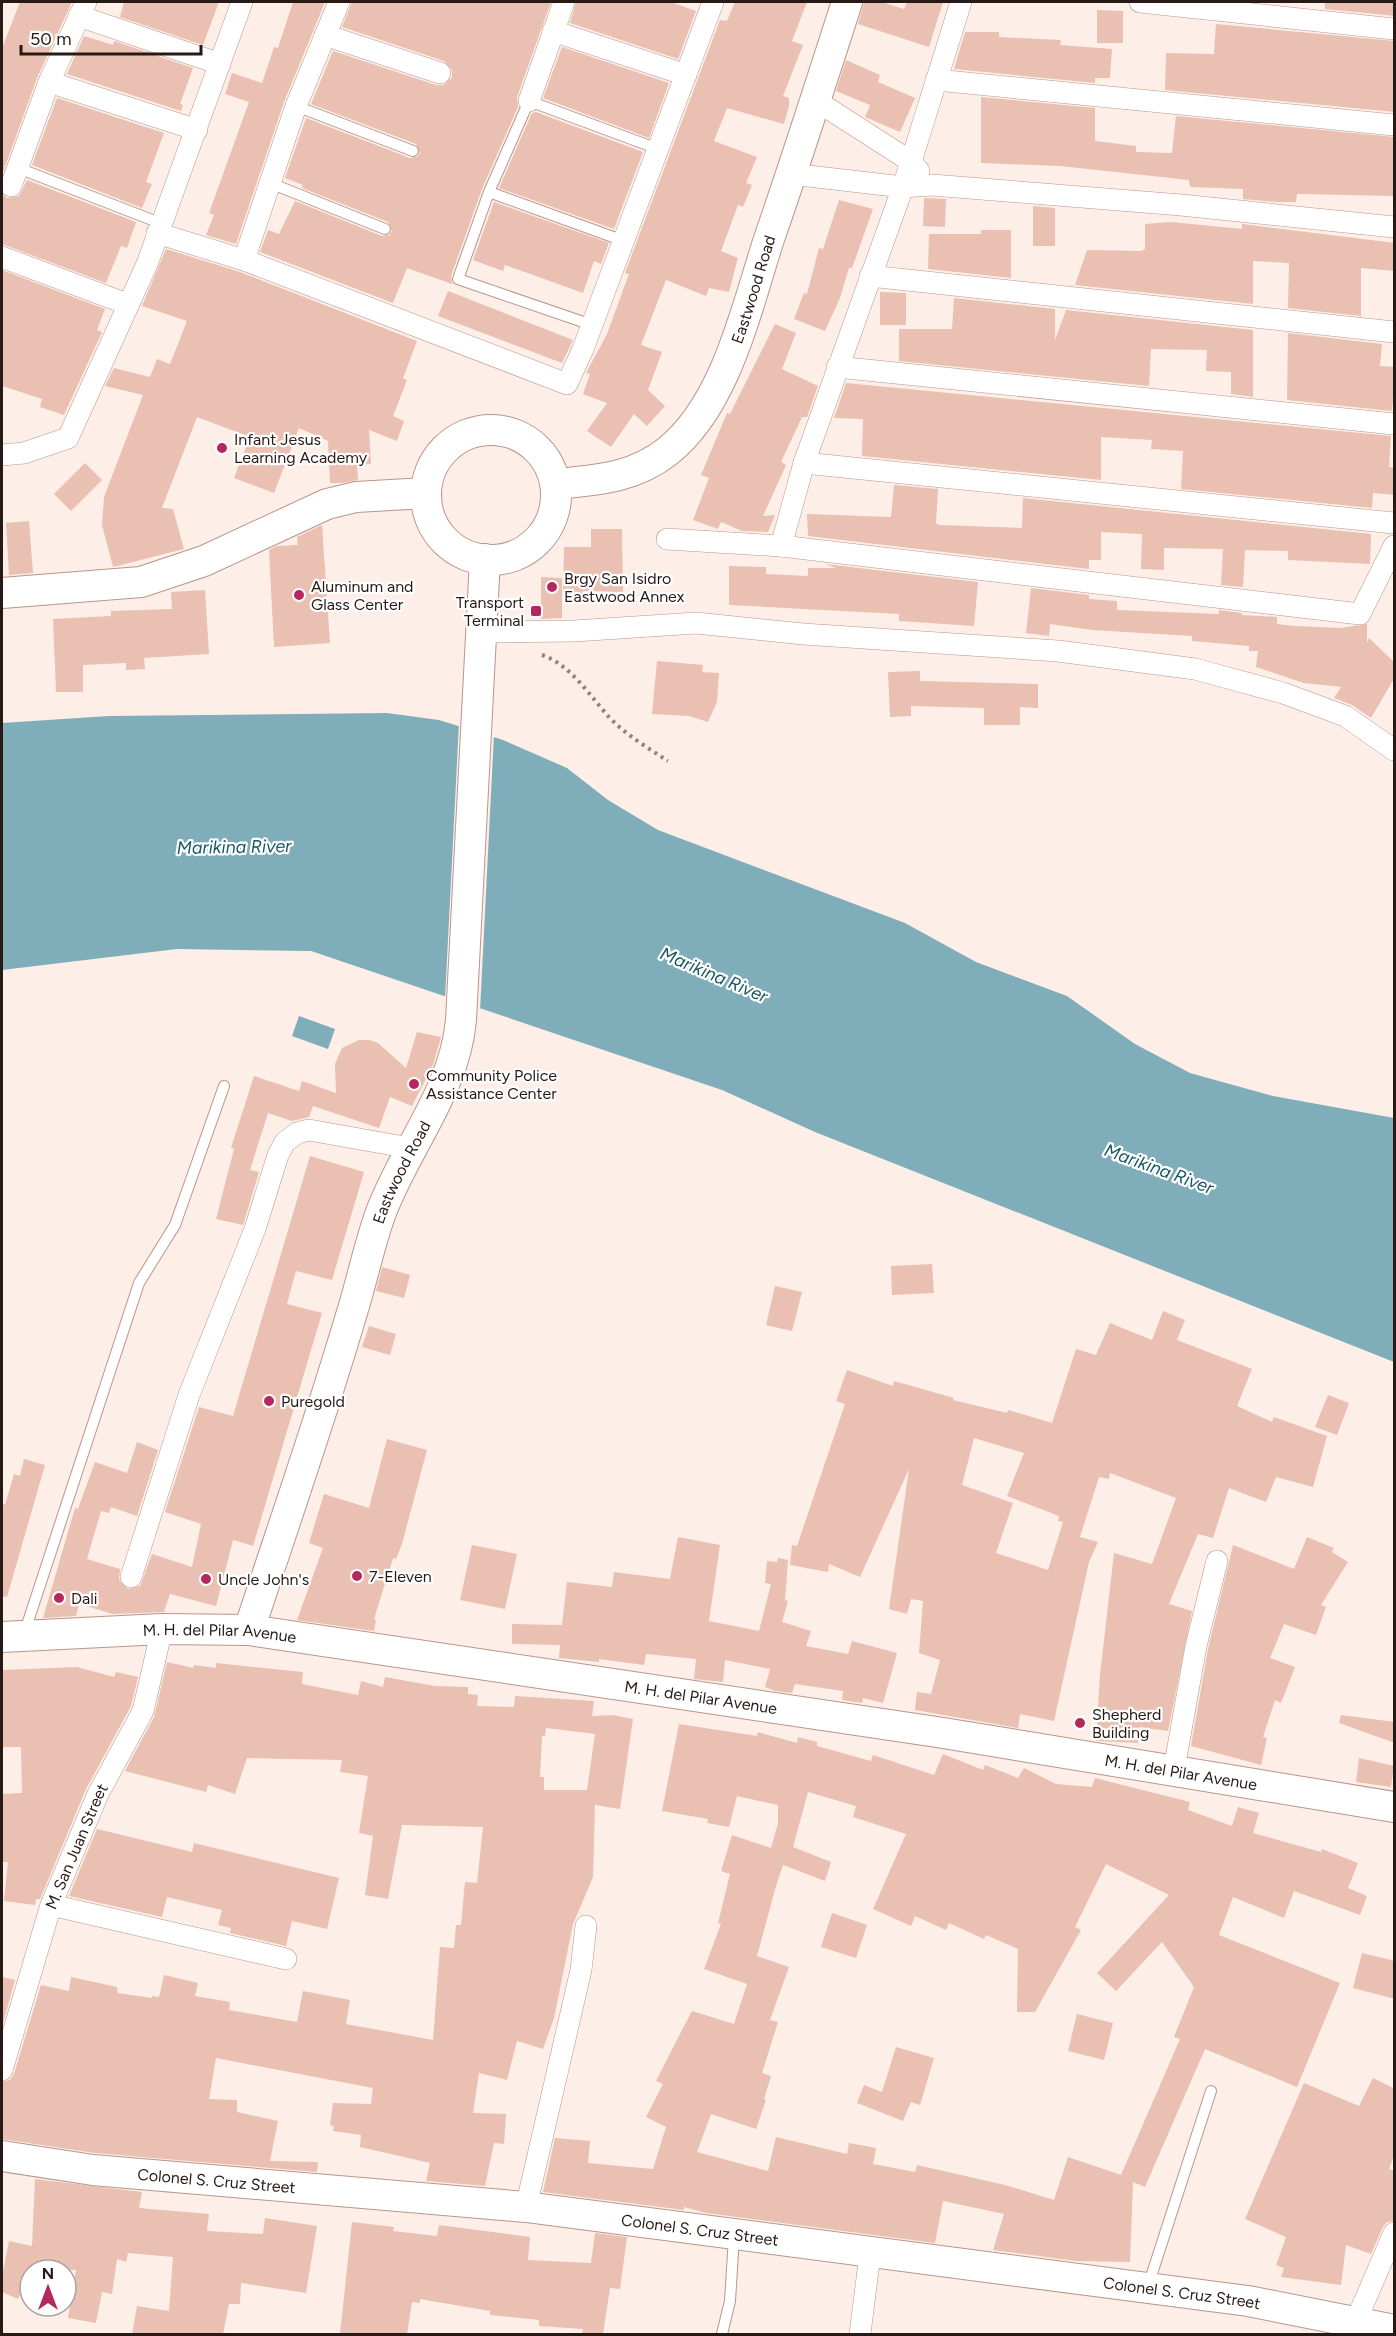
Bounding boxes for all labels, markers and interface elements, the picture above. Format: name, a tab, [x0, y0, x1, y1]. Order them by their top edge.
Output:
scale bar	[21, 18, 201, 56]
text: 50 m	[30, 28, 72, 50]
street label: Eastwood Road	[727, 233, 779, 346]
place label: Infant Jesus Learning Academy	[234, 430, 368, 467]
marker: Infant Jesus Learning Academy	[215, 441, 229, 455]
place label: Brgy San Isidro Eastwood Annex	[564, 569, 685, 606]
place label: Aluminum and Glass Center	[311, 577, 414, 614]
marker: Brgy San Isidro Eastwood Annex	[545, 580, 559, 594]
marker: Aluminum and Glass Center	[292, 588, 306, 602]
place label: Transport Terminal	[456, 593, 524, 630]
marker: Transport Terminal	[529, 604, 543, 618]
water label: Marikina River	[176, 835, 292, 859]
water label: Marikina River	[657, 942, 772, 1008]
place label: Community Police Assistance Center	[426, 1066, 557, 1103]
marker: Community Police Assistance Center	[407, 1077, 421, 1091]
street label: Eastwood Road	[368, 1117, 434, 1226]
water label: Marikina River	[1101, 1139, 1217, 1199]
place label: Puregold	[281, 1392, 345, 1411]
marker: Puregold	[262, 1394, 276, 1408]
place label: 7-Eleven	[369, 1567, 432, 1586]
marker: 7-Eleven	[350, 1569, 364, 1583]
place label: Uncle John's	[218, 1570, 309, 1589]
marker: Uncle John's	[199, 1572, 213, 1586]
place label: Dali	[71, 1589, 97, 1608]
marker: Dali	[52, 1591, 66, 1605]
street label: M. H. del Pilar Avenue	[142, 1619, 298, 1646]
street label: M. H. del Pilar Avenue	[623, 1676, 779, 1718]
place label: Shepherd Building	[1092, 1705, 1161, 1742]
marker: Shepherd Building	[1073, 1716, 1087, 1730]
street label: M. H. del Pilar Avenue	[1103, 1750, 1259, 1794]
street label: M. San Juan Street	[41, 1780, 111, 1912]
street label: Colonel S. Cruz Street	[137, 2164, 296, 2197]
street label: Colonel S. Cruz Street	[620, 2210, 780, 2249]
north arrow	[18, 2258, 78, 2318]
text: N	[42, 2264, 54, 2283]
street label: Colonel S. Cruz Street	[1102, 2273, 1262, 2313]

